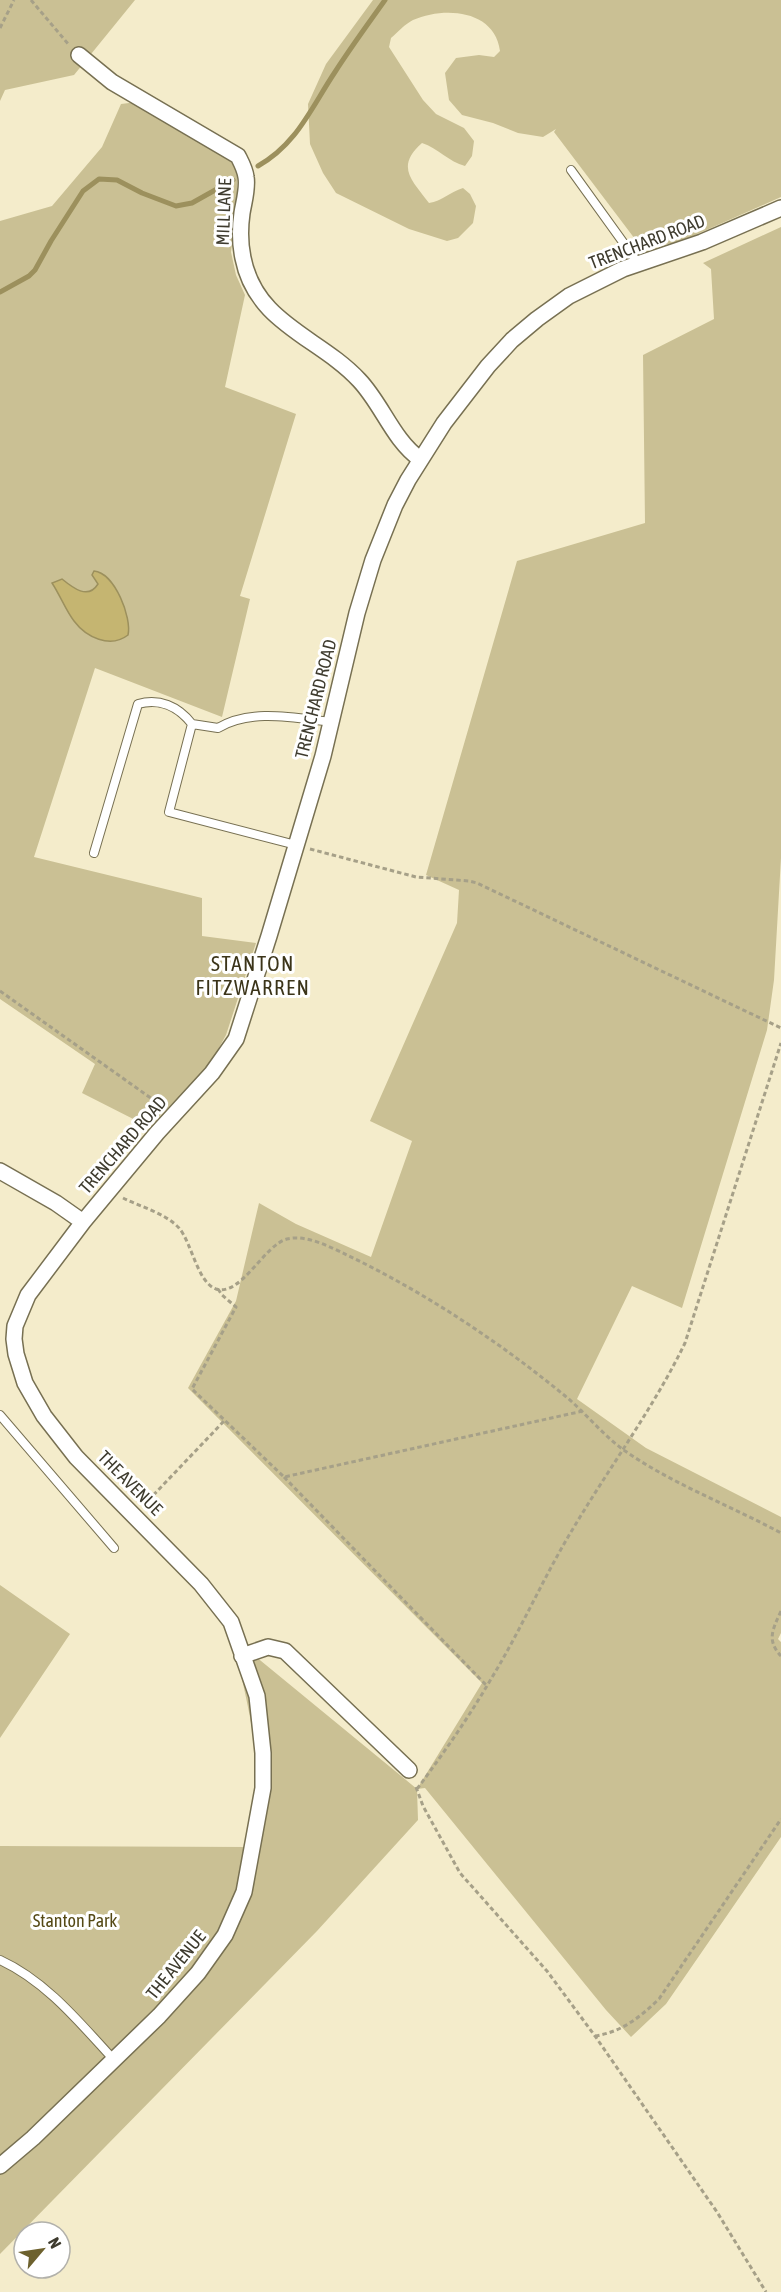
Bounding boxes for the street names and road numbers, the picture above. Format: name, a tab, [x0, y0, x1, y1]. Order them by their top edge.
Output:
street label: MILL LANE	[212, 178, 235, 246]
street label: TRENCHARD ROAD	[586, 210, 708, 273]
street label: TRENCHARD ROAD	[291, 637, 341, 761]
street label: TRENCHARD ROAD	[75, 1092, 171, 1198]
street label: THE AVENUE	[94, 1446, 167, 1519]
street label: THE AVENUE	[142, 1926, 210, 2003]

